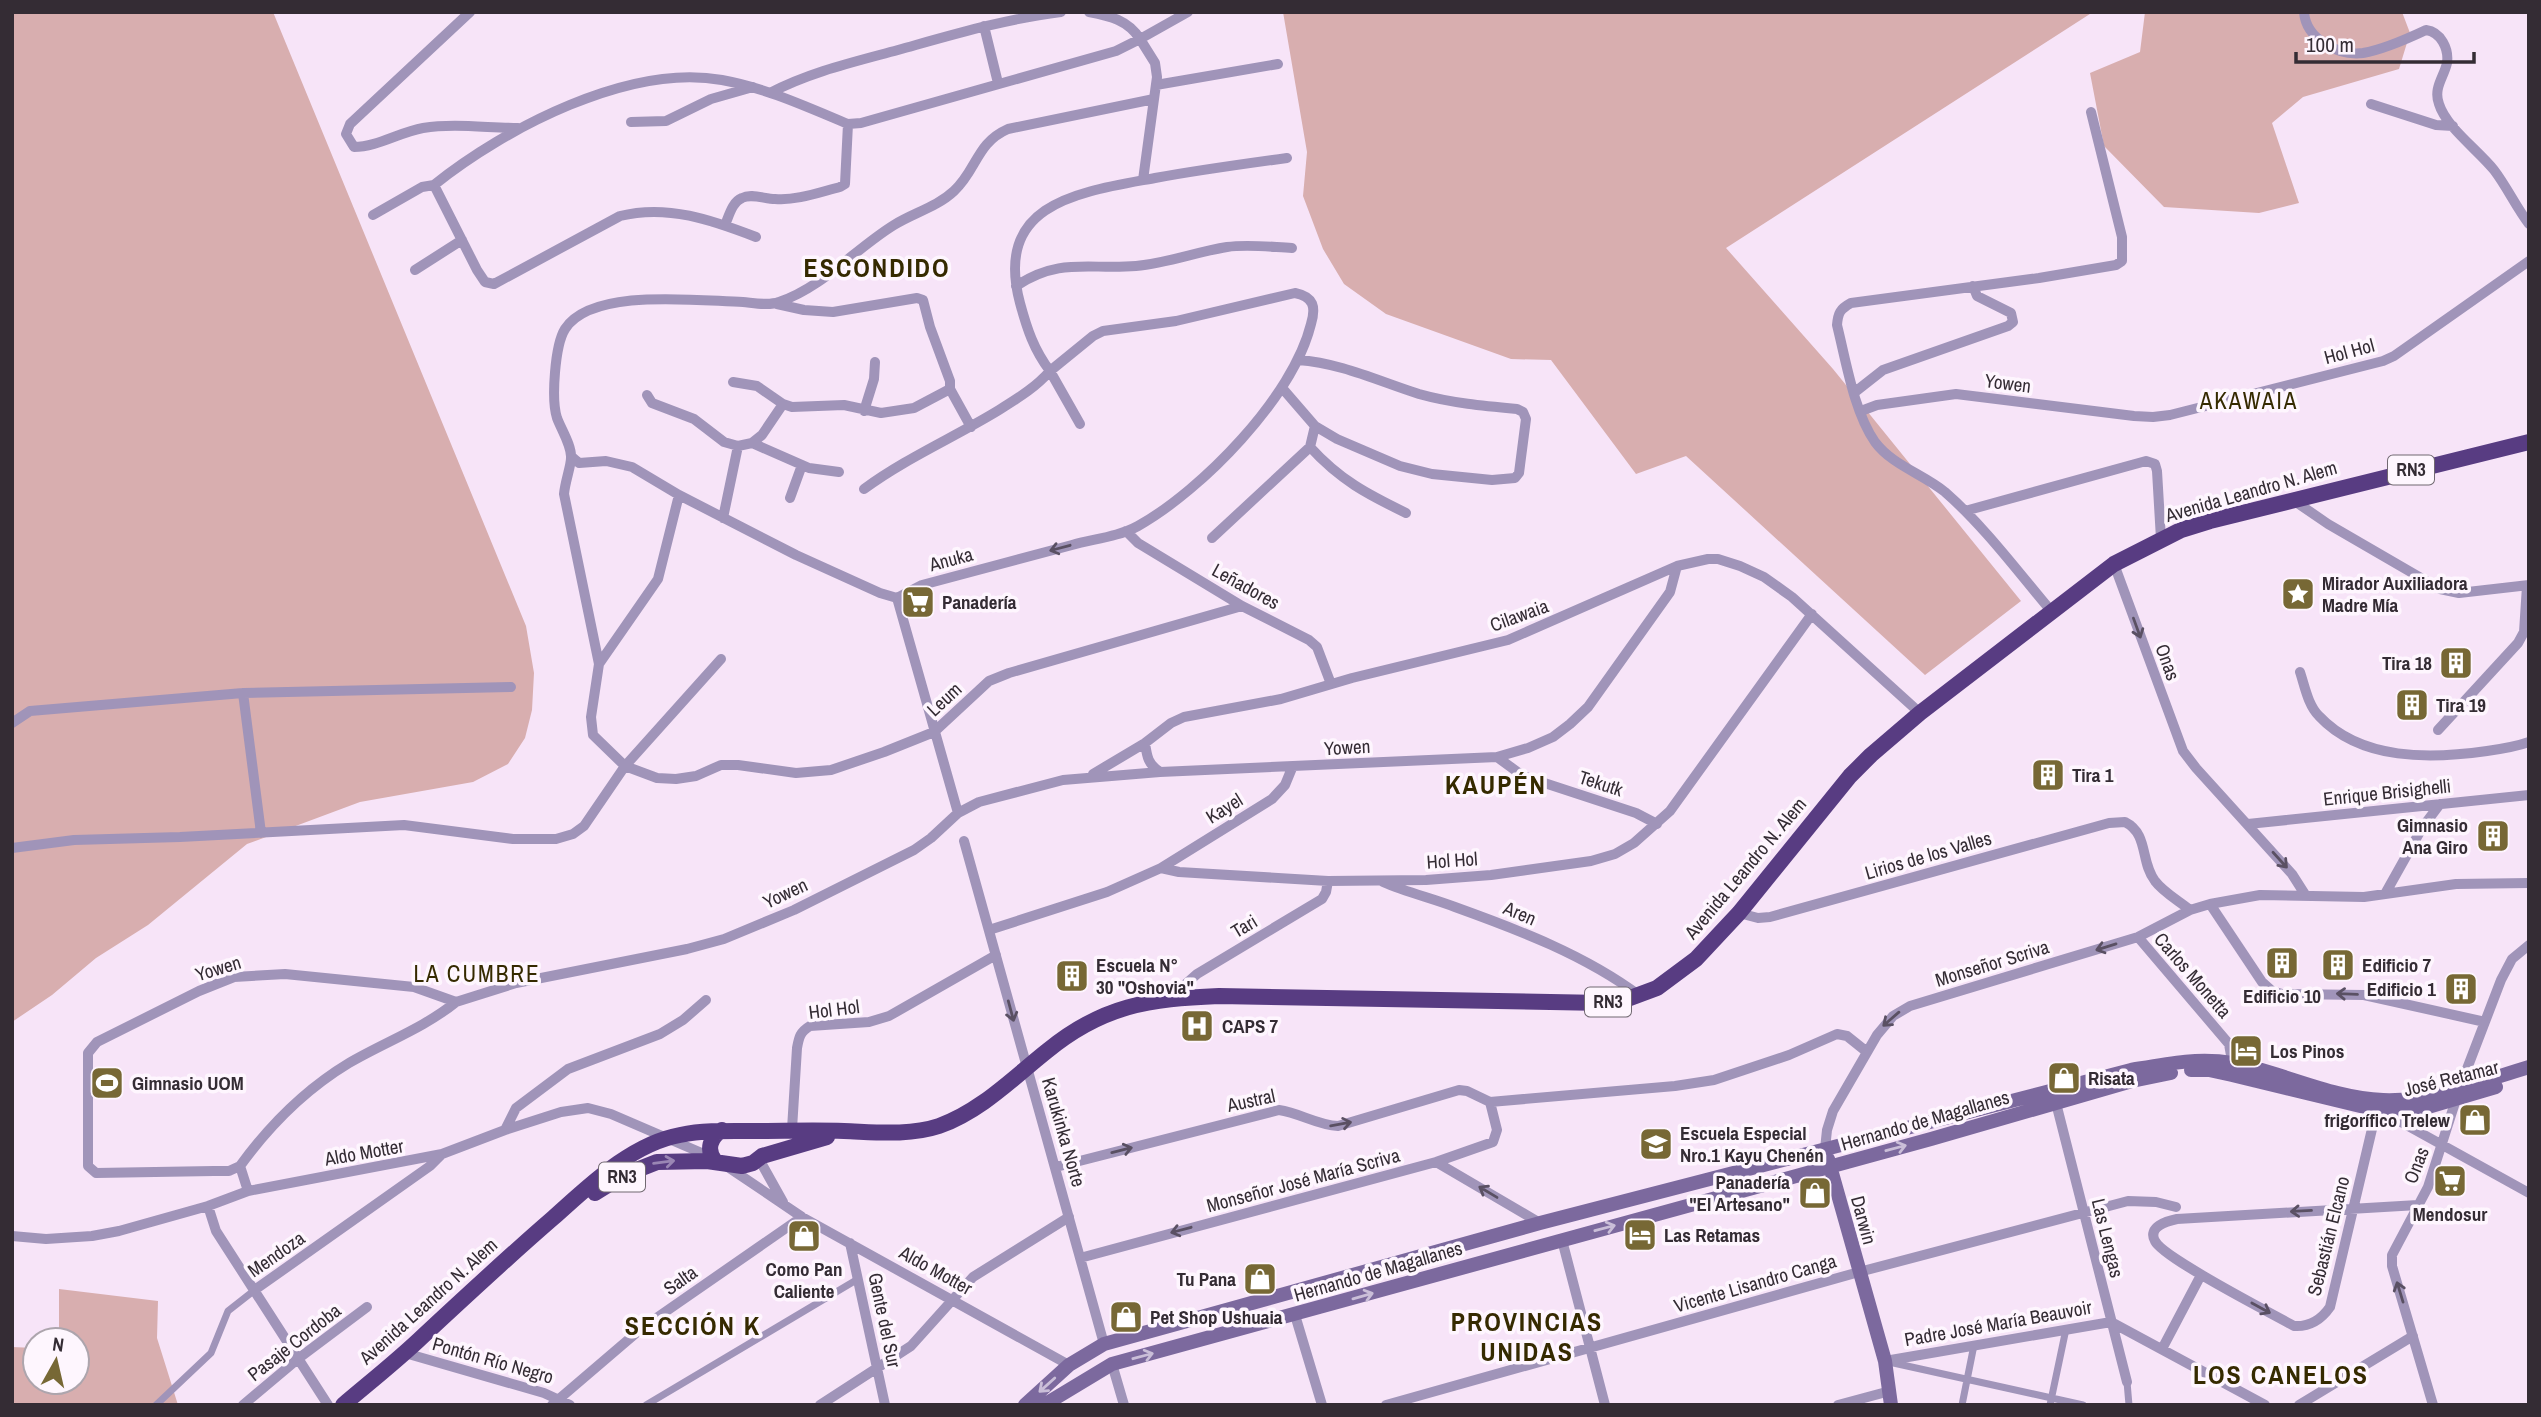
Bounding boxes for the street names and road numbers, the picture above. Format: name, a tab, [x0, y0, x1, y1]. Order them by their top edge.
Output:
street label: Hol Hol	[2321, 332, 2377, 370]
street label: Yowen	[1983, 367, 2033, 399]
street label: Avenida Leandro N. Alem	[2161, 454, 2340, 528]
road number: RN3	[2388, 456, 2434, 484]
street label: Anuka	[925, 541, 976, 578]
street label: Leñadores	[1207, 557, 1285, 615]
street label: Cilawaia	[1486, 592, 1552, 638]
street label: Onas	[2149, 640, 2187, 684]
street label: Leum	[921, 676, 967, 722]
street label: Yowen	[1323, 733, 1371, 761]
street label: Tekutk	[1576, 764, 1627, 802]
street label: Enrique Brisighelli	[2322, 772, 2452, 812]
street label: Kayel	[1201, 787, 1247, 829]
street label: Avenida Leandro N. Alem	[1677, 792, 1812, 945]
street label: Lirios de los Valles	[1862, 824, 1995, 885]
street label: Hol Hol	[1426, 845, 1478, 875]
street label: Yowen	[758, 871, 812, 915]
street label: Aren	[1499, 894, 1540, 931]
street label: Tari	[1226, 908, 1262, 944]
street label: Carlos Monetta	[2149, 927, 2238, 1024]
street label: Monseñor Scriva	[1932, 933, 2052, 993]
street label: Yowen	[192, 949, 244, 987]
road number: RN3	[1585, 987, 1631, 1016]
street label: Hol Hol	[807, 993, 861, 1025]
street label: José Retamar	[2401, 1053, 2502, 1102]
street label: Karukinka Norte	[1036, 1074, 1092, 1190]
street label: Austral	[1224, 1082, 1277, 1118]
street label: Hernando de Magallanes	[1838, 1083, 2012, 1156]
street label: Aldo Motter	[322, 1132, 406, 1172]
street label: Monseñor José María Scriva	[1203, 1142, 1403, 1218]
street label: Onas	[2397, 1143, 2435, 1187]
road number: RN3	[599, 1162, 645, 1192]
street label: Sebastián Elcano	[2301, 1174, 2355, 1298]
street label: Darwin	[1845, 1193, 1883, 1247]
street label: Las Lengas	[2086, 1196, 2130, 1280]
street label: Mendoza	[242, 1225, 310, 1283]
street label: Avenida Leandro N. Alem	[353, 1232, 503, 1371]
street label: Hernando de Magallanes	[1291, 1234, 1465, 1307]
street label: Aldo Motter	[894, 1239, 978, 1301]
street label: Vicente Lisandro Canga	[1671, 1247, 1840, 1319]
street label: Salta	[658, 1259, 702, 1301]
street label: Gente del Sur	[862, 1270, 908, 1371]
street label: Padre José María Beauvoir	[1902, 1294, 2094, 1352]
street label: Pasaje Cordoba	[242, 1297, 346, 1387]
street label: Pontón Río Negro	[429, 1330, 557, 1390]

